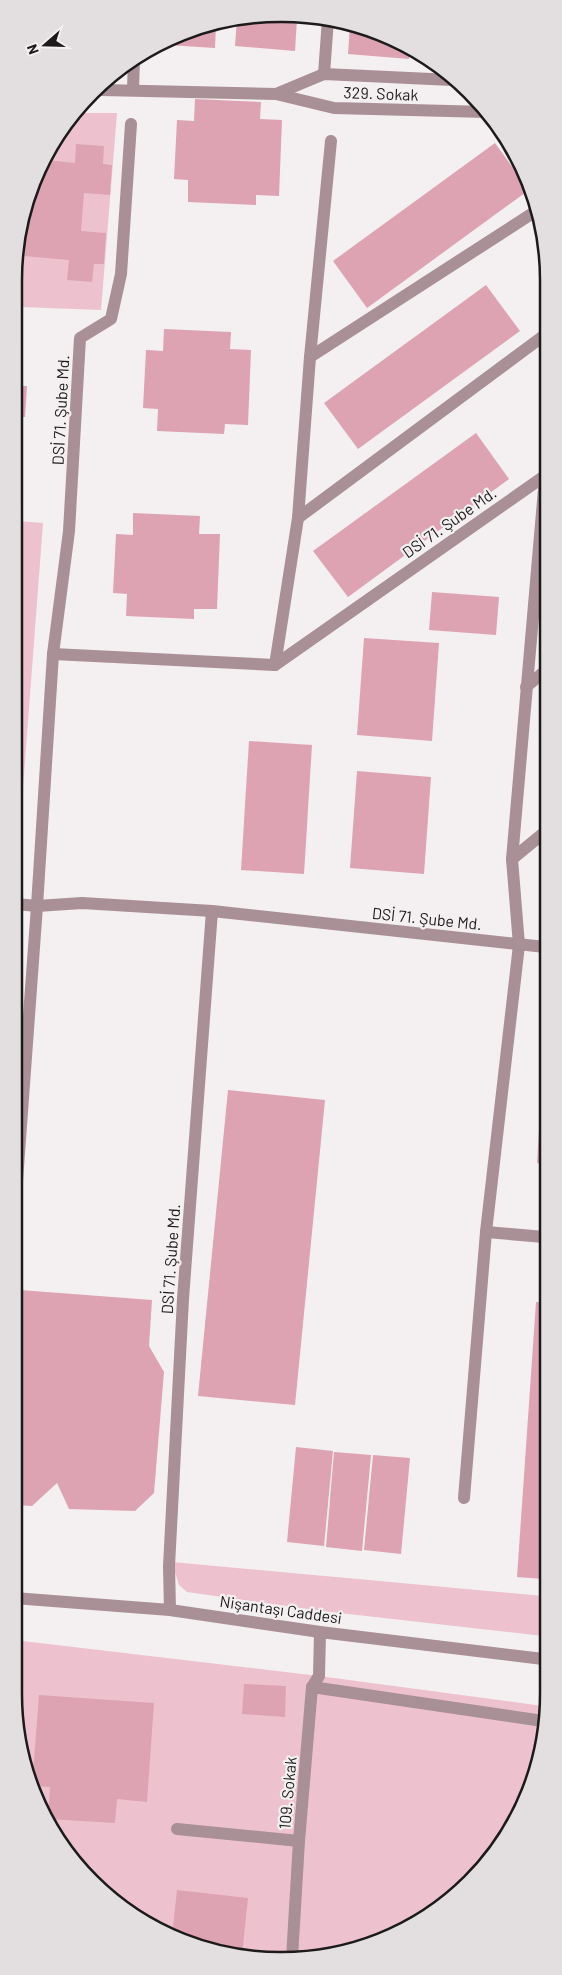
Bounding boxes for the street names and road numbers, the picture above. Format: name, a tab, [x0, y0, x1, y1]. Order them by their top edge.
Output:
street label: 329. Sokak	[343, 82, 419, 104]
street label: DSİ 71. Şube Md.	[48, 354, 72, 466]
street label: DSİ 71. Şube Md.	[398, 483, 500, 561]
street label: DSİ 71. Şube Md.	[371, 903, 483, 933]
street label: DSİ 71. Şube Md.	[157, 1203, 183, 1315]
street label: Nişantaşı Caddesi	[219, 1591, 343, 1627]
street label: 109. Sokak	[274, 1756, 300, 1830]

